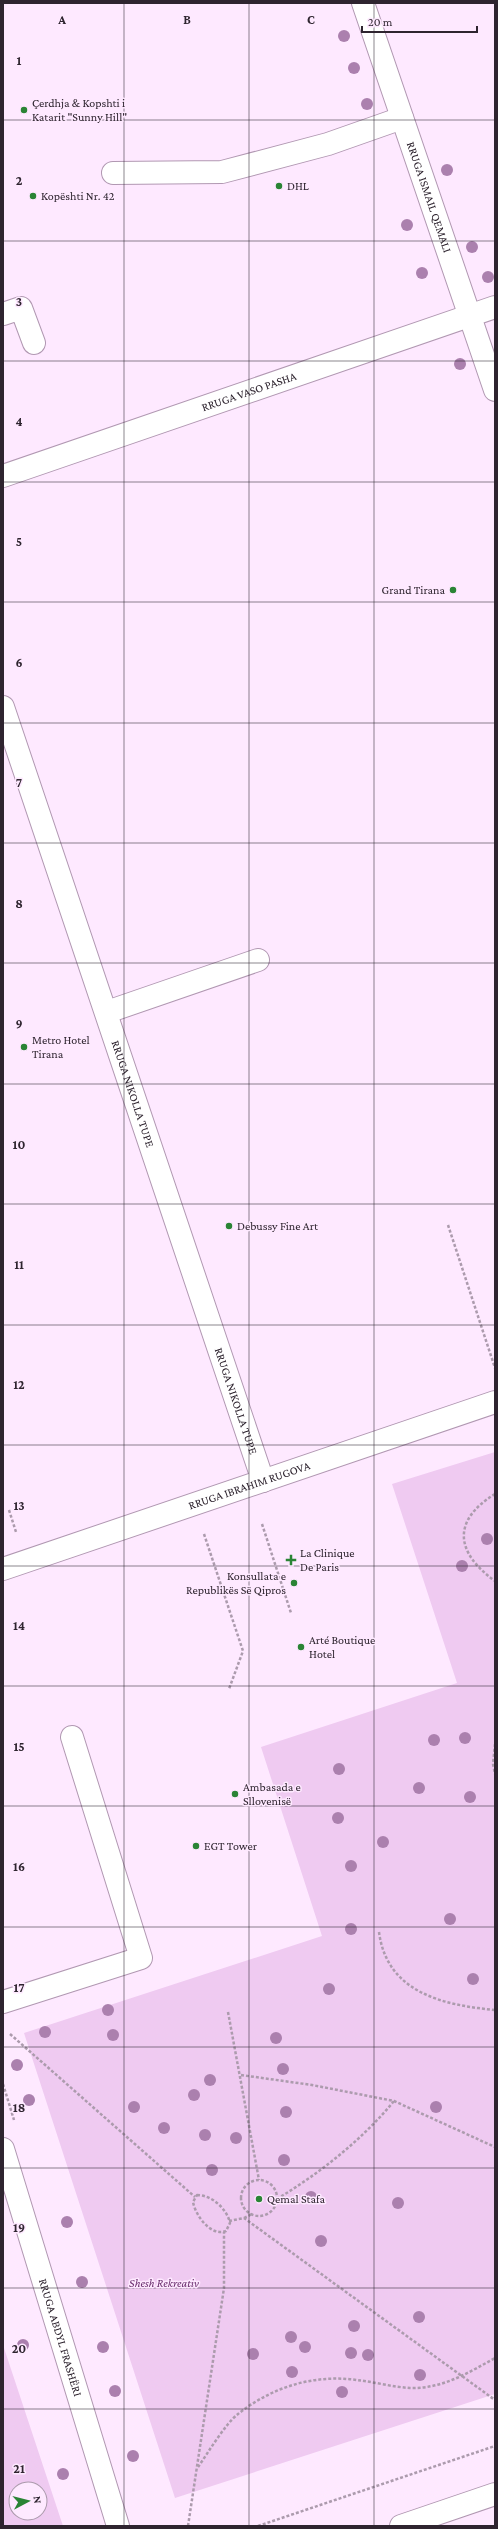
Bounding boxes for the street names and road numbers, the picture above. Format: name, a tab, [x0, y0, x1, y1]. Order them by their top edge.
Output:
street label: RRUGA ISMAIL QEMALI	[404, 140, 455, 255]
street label: RRUGA VASO PASHA	[200, 369, 298, 414]
street label: RRUGA NIKOLLA TUPE	[108, 1038, 158, 1149]
street label: RRUGA NIKOLLA TUPE	[212, 1346, 261, 1457]
street label: RRUGA IBRAHIM RUGOVA	[187, 1458, 312, 1513]
street label: RRUGA ABDYL FRASHËRI	[36, 2277, 85, 2398]

